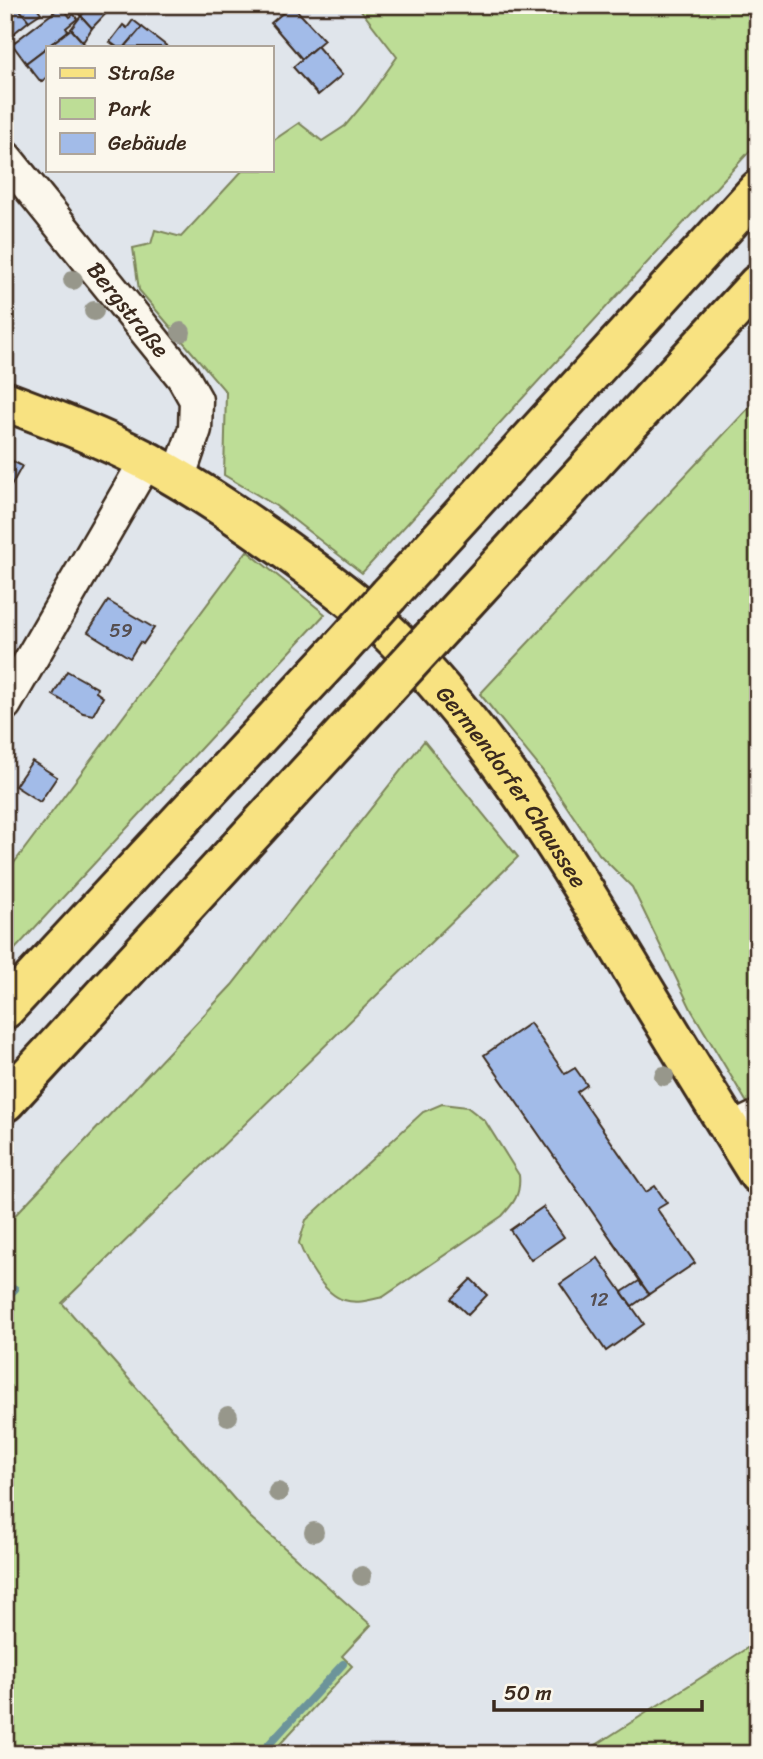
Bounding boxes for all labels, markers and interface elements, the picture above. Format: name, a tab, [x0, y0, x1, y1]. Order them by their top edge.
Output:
legend	[46, 46, 273, 172]
text: Straße	[108, 54, 175, 92]
text: Park	[108, 90, 151, 128]
text: Gebäude	[108, 124, 186, 162]
street label: Bergstraße	[76, 252, 180, 367]
house number: 59	[109, 614, 133, 647]
street label: Germendorfer Chaussee	[426, 675, 599, 897]
house number: 12	[589, 1283, 609, 1316]
scale bar	[494, 1668, 702, 1712]
text: 50 m	[504, 1674, 552, 1712]

